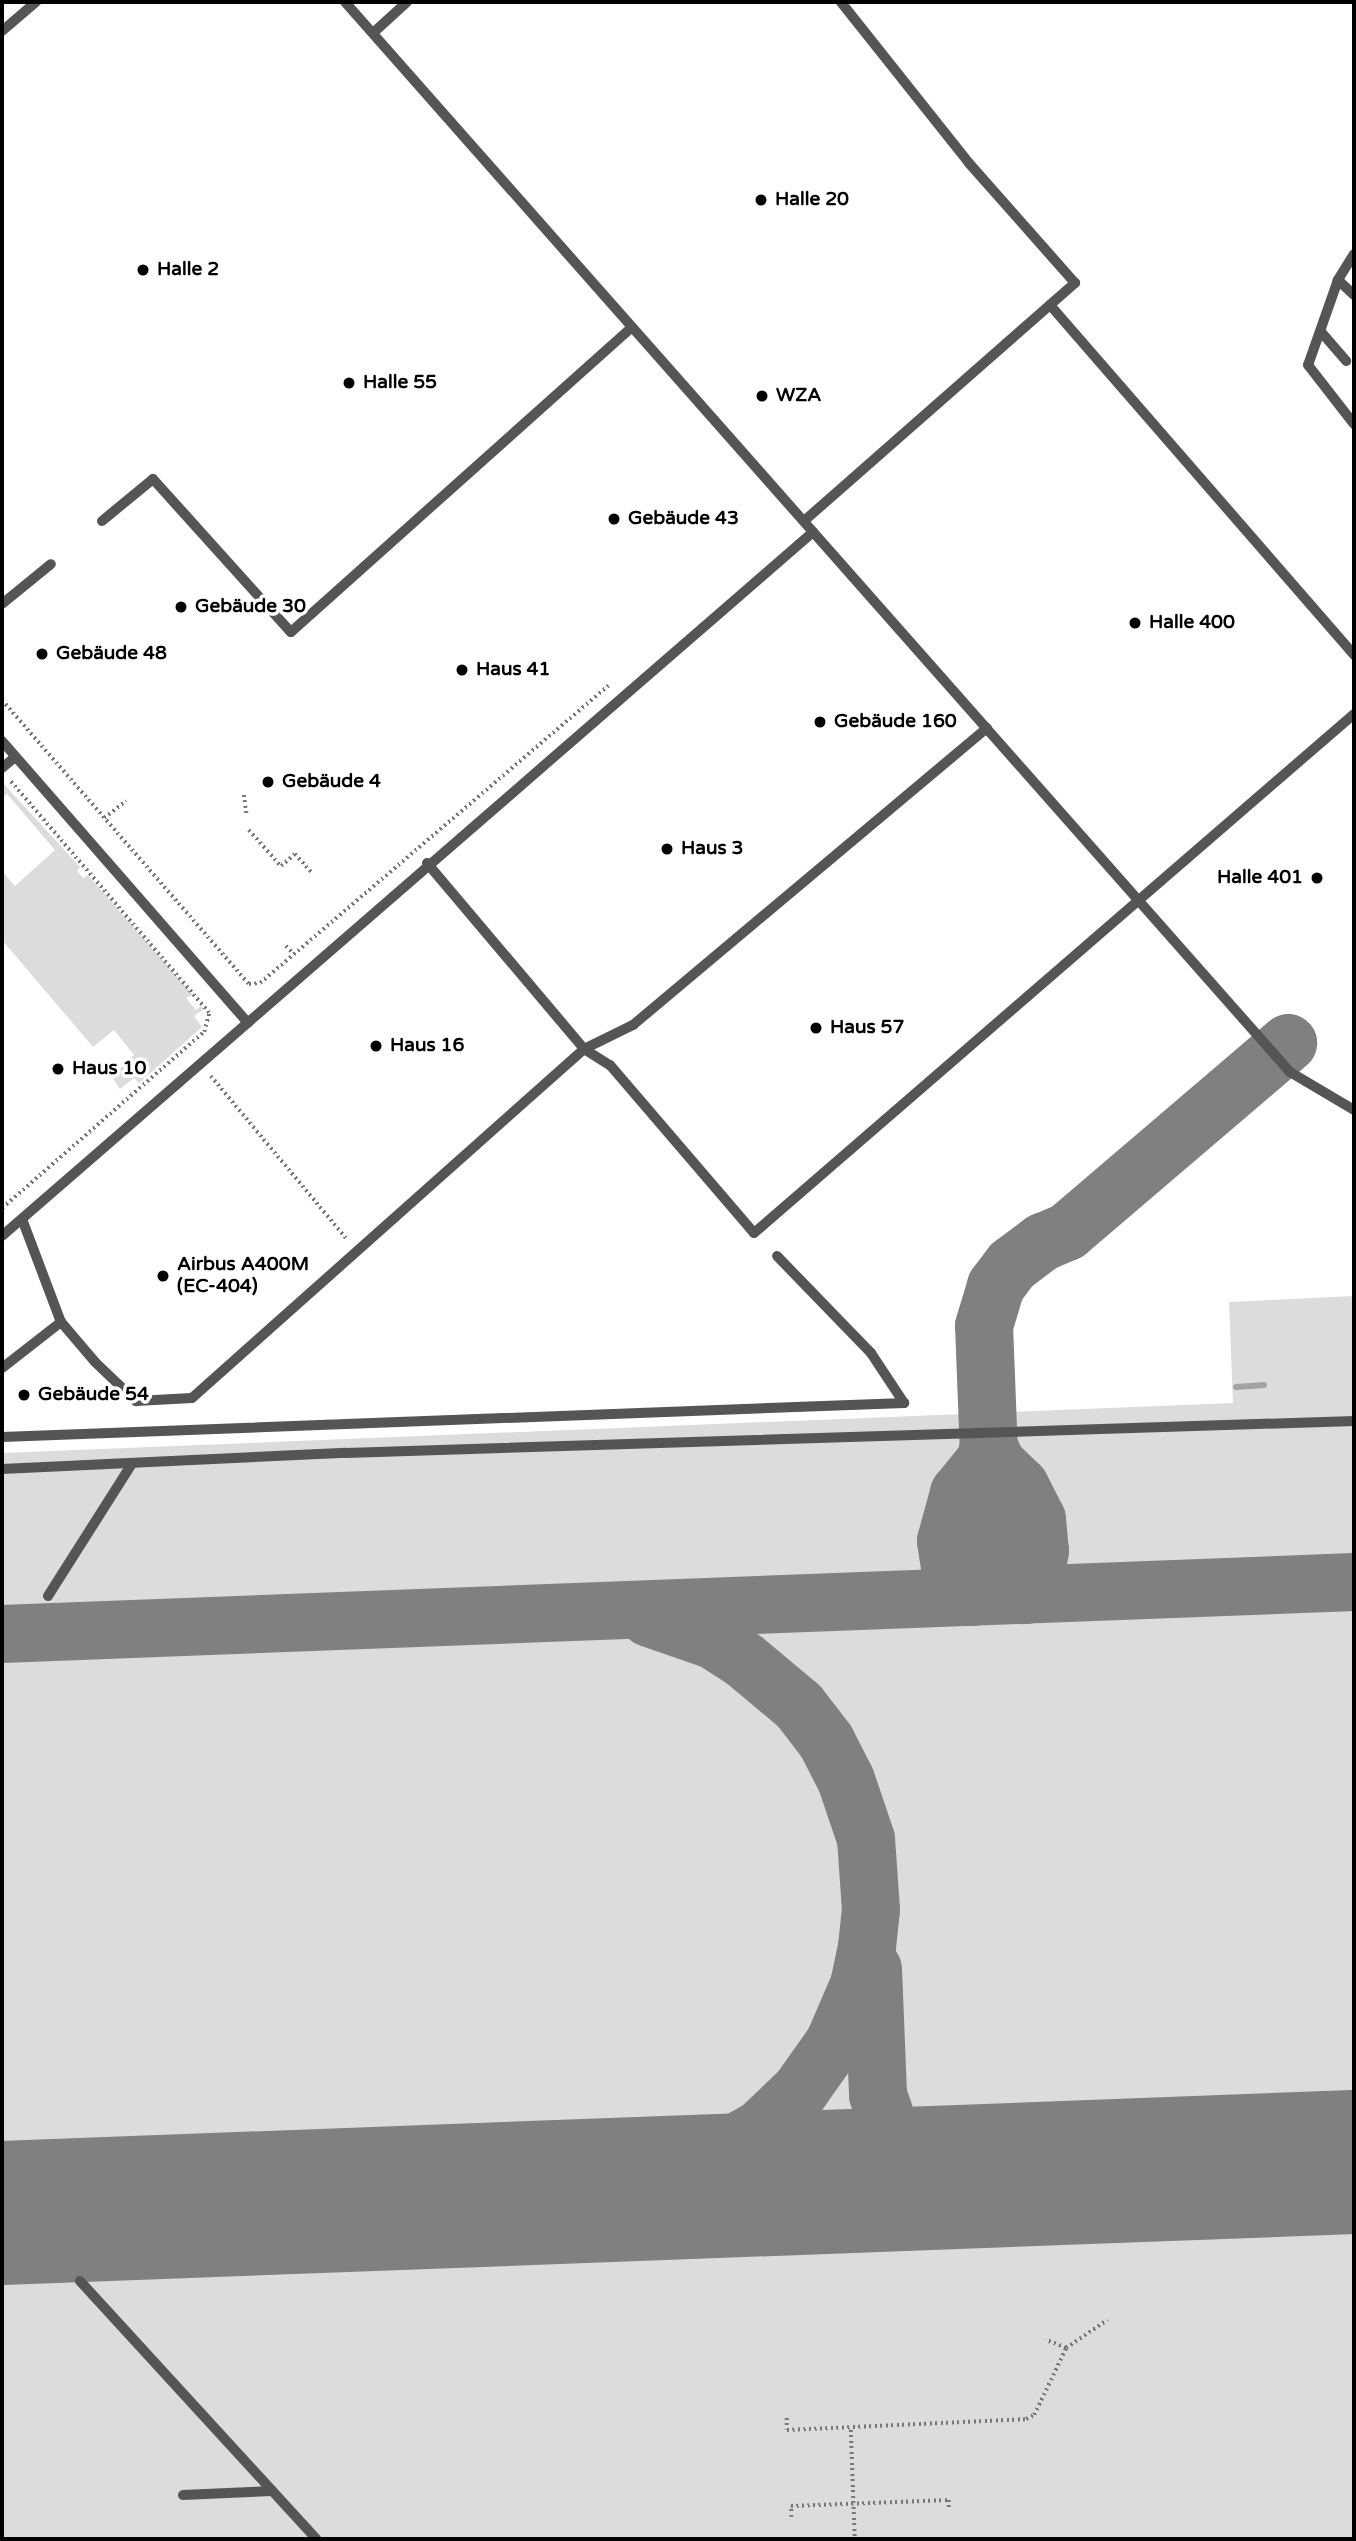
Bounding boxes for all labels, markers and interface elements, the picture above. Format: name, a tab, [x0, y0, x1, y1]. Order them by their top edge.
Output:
place label: Halle 20	[775, 189, 849, 211]
marker: Halle 20	[753, 192, 769, 208]
place label: Halle 2	[157, 259, 219, 281]
marker: Halle 2	[135, 262, 151, 278]
place label: Halle 55	[363, 372, 437, 394]
marker: Halle 55	[341, 375, 357, 391]
place label: WZA	[776, 385, 822, 407]
marker: WZA	[754, 388, 770, 404]
place label: Gebäude 43	[628, 508, 739, 530]
marker: Gebäude 43	[606, 511, 622, 527]
place label: Gebäude 30	[195, 596, 306, 618]
marker: Gebäude 30	[173, 599, 189, 615]
place label: Halle 400	[1149, 612, 1235, 634]
marker: Halle 400	[1127, 615, 1143, 631]
place label: Gebäude 48	[56, 643, 167, 665]
marker: Gebäude 48	[34, 646, 50, 662]
place label: Haus 41	[476, 659, 550, 681]
marker: Haus 41	[454, 662, 470, 678]
place label: Gebäude 160	[834, 711, 957, 733]
marker: Gebäude 160	[812, 714, 828, 730]
place label: Gebäude 4	[282, 771, 381, 793]
marker: Gebäude 4	[260, 774, 276, 790]
place label: Haus 3	[681, 838, 744, 860]
marker: Haus 3	[659, 841, 675, 857]
place label: Halle 401	[1217, 867, 1303, 889]
marker: Halle 401	[1309, 870, 1325, 886]
place label: Haus 57	[830, 1017, 904, 1039]
marker: Haus 57	[808, 1020, 824, 1036]
place label: Haus 16	[390, 1035, 464, 1057]
marker: Haus 16	[368, 1038, 384, 1054]
place label: Haus 10	[72, 1058, 146, 1080]
marker: Haus 10	[50, 1061, 66, 1077]
place label: Airbus A400M (EC-404)	[177, 1254, 309, 1298]
marker: Airbus A400M (EC-404)	[155, 1268, 171, 1284]
place label: Gebäude 54	[38, 1384, 149, 1406]
marker: Gebäude 54	[16, 1387, 32, 1403]

